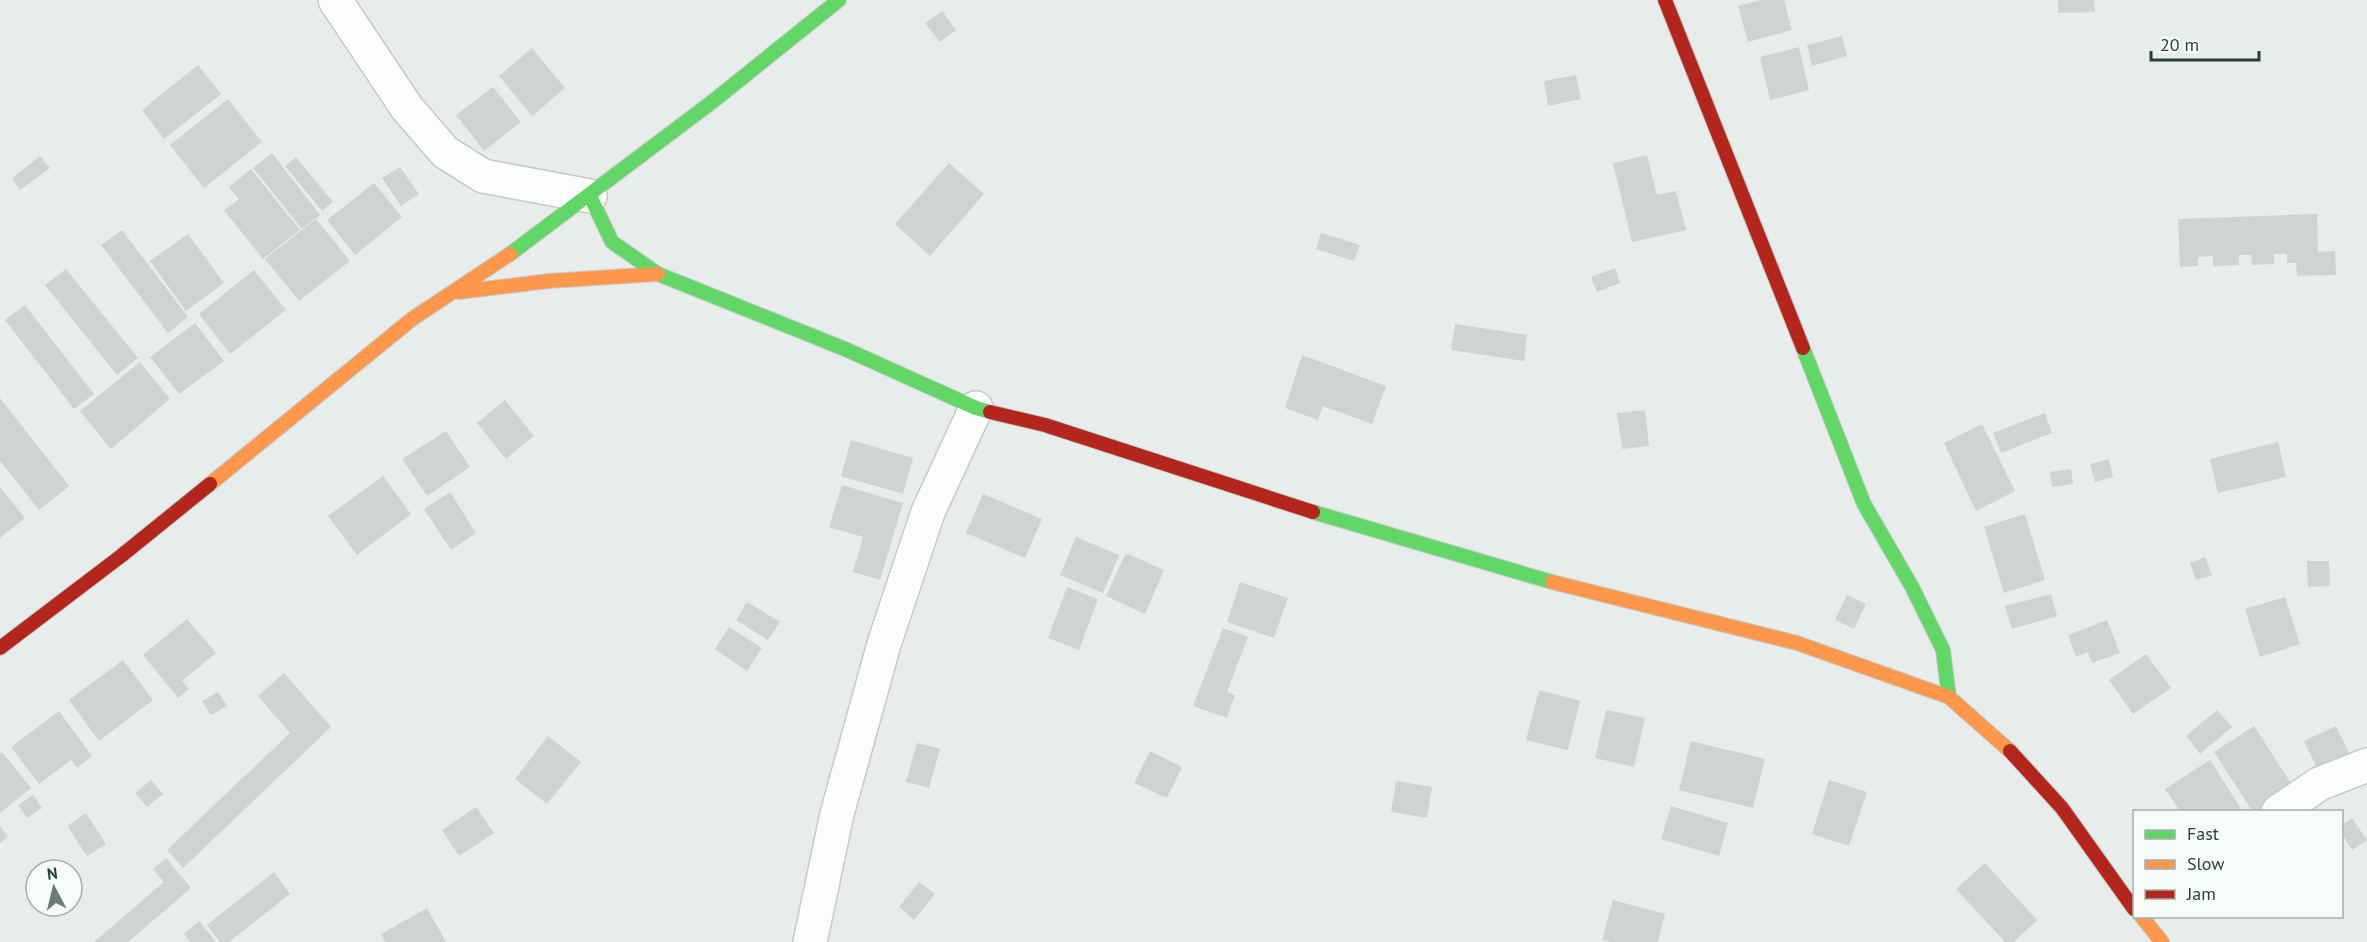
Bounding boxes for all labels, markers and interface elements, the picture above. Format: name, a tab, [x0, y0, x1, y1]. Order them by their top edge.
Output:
scale bar	[2151, 24, 2259, 62]
text: 20 m	[2160, 33, 2199, 56]
legend	[2133, 810, 2343, 918]
text: Fast	[2187, 822, 2219, 845]
text: Slow	[2187, 852, 2225, 875]
north arrow	[24, 858, 84, 918]
text: N	[46, 863, 59, 884]
text: Jam	[2186, 882, 2216, 905]

